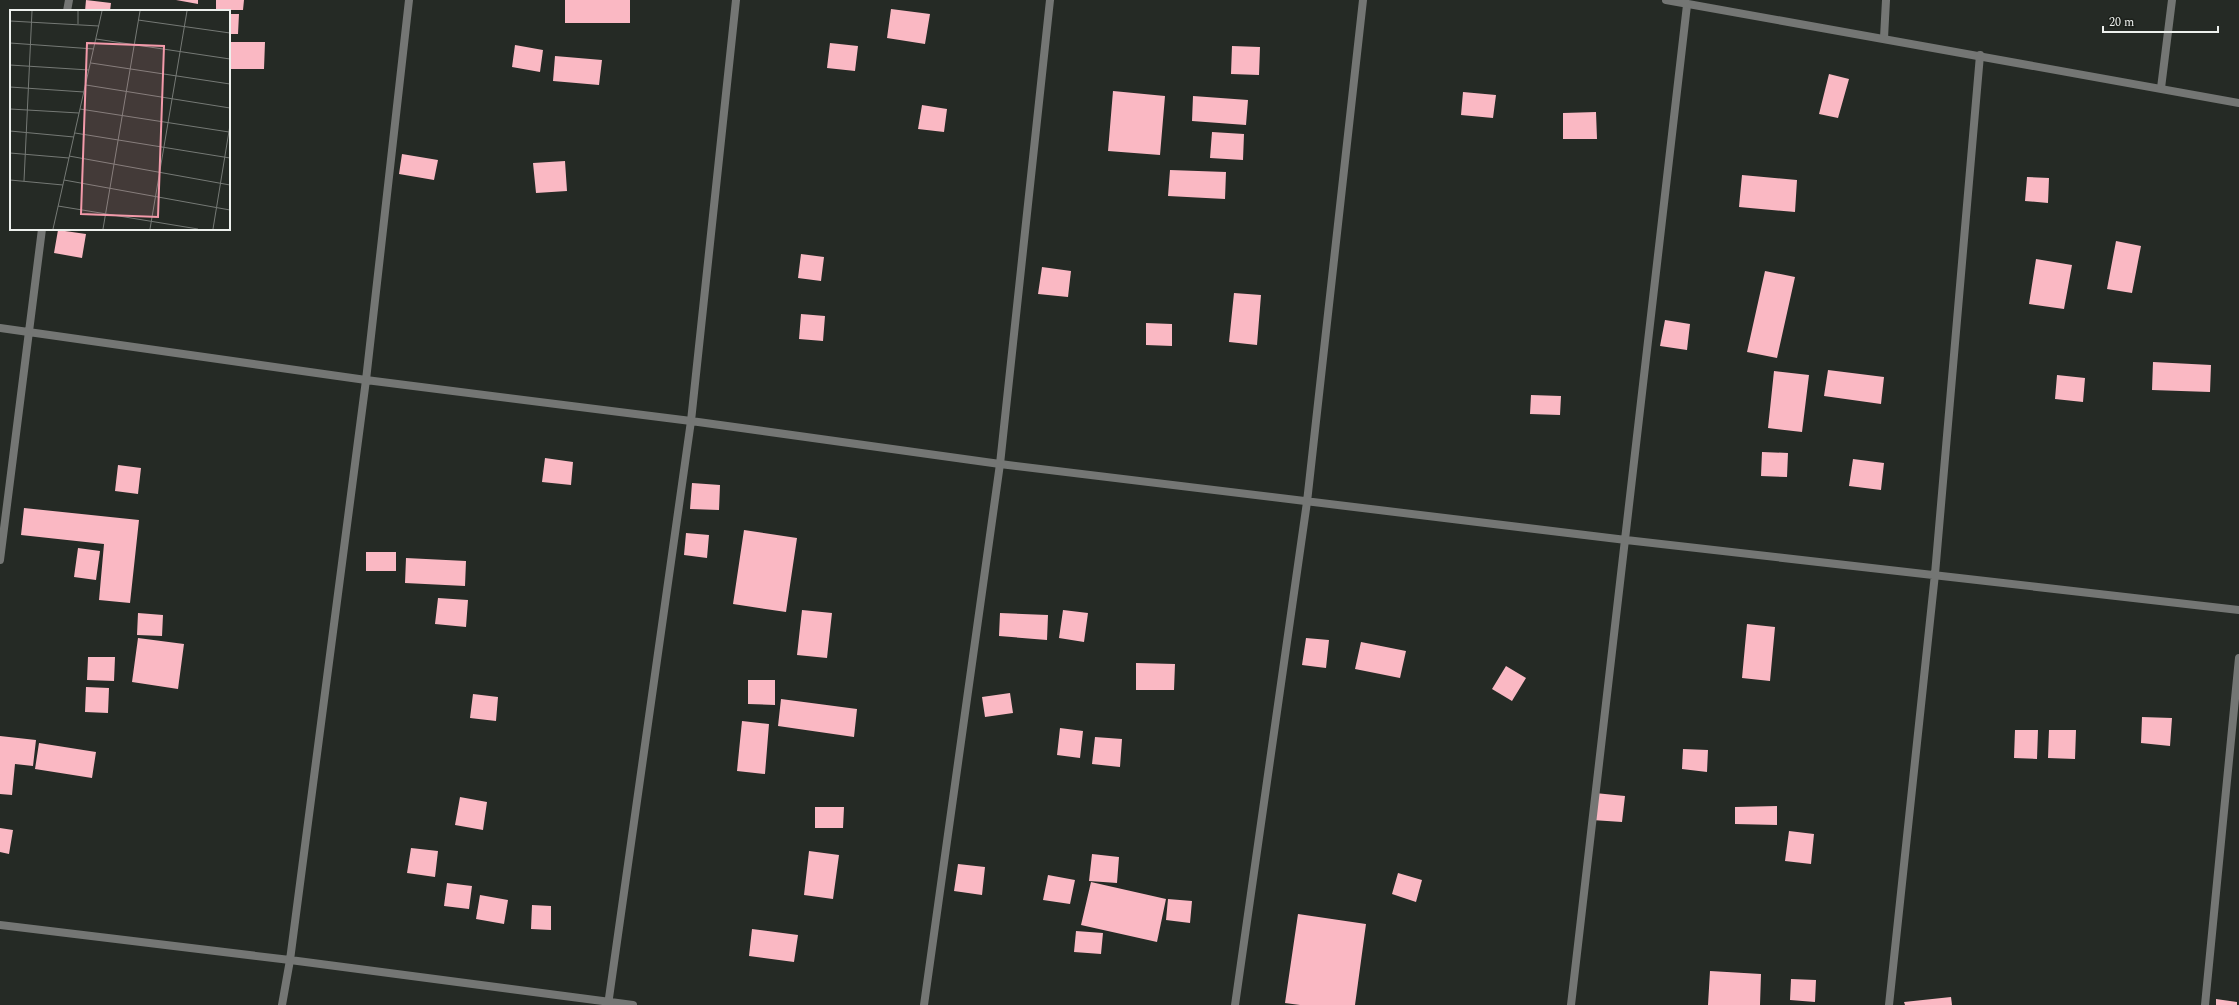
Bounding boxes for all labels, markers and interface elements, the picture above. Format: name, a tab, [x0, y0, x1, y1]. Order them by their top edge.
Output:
scale bar	[2103, 8, 2218, 34]
inset map	[10, 10, 230, 230]
text: 20 m	[2109, 13, 2134, 32]

